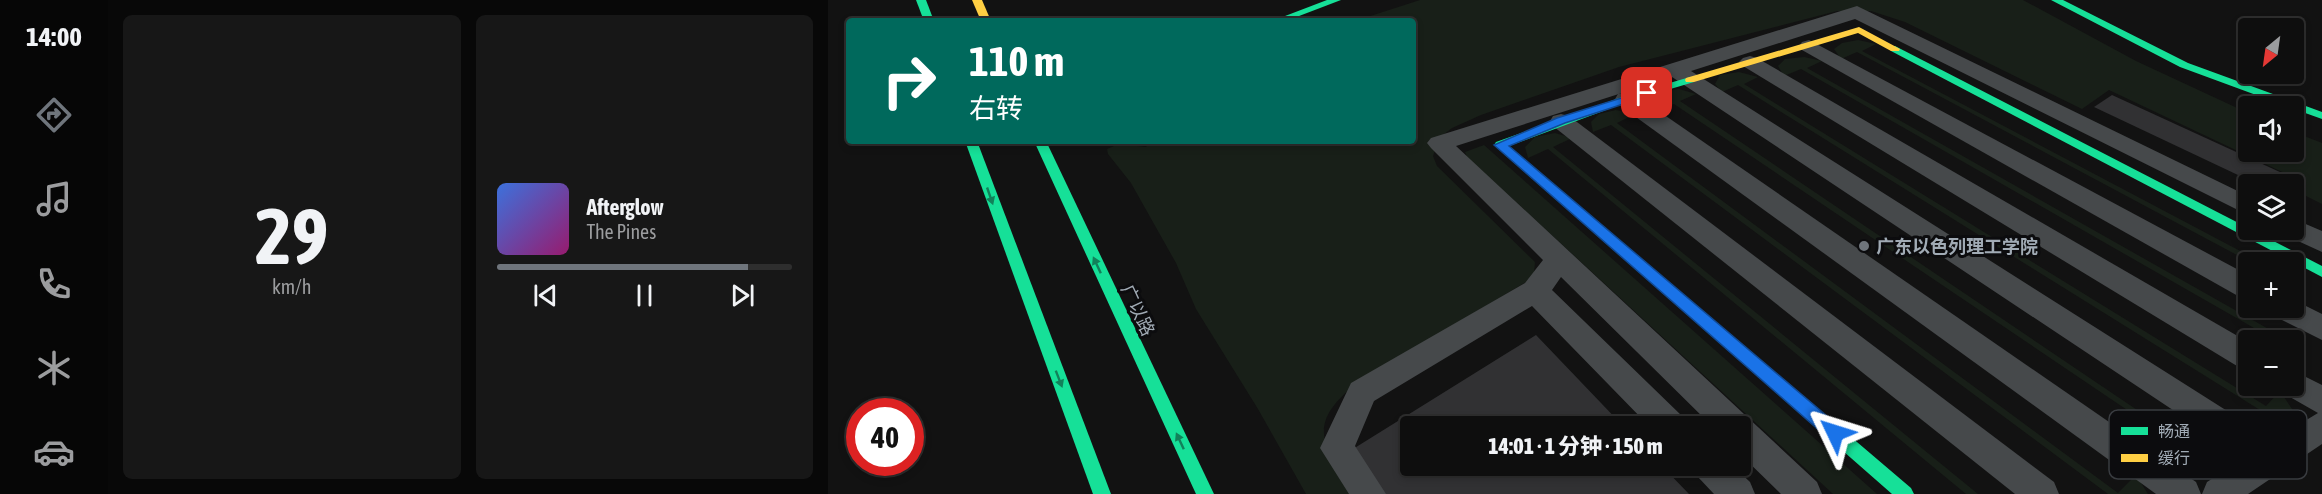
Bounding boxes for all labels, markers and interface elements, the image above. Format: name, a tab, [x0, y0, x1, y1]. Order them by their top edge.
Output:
north arrow	[2238, 18, 2304, 84]
map controls	[2238, 18, 2304, 396]
text: 14:00	[26, 21, 82, 52]
text: 110 m	[969, 37, 1064, 85]
icon: right	[870, 42, 948, 120]
pin	[1621, 67, 1672, 118]
icon: arrive	[1630, 76, 1663, 109]
text: 右转	[969, 93, 1023, 124]
icon: directions	[33, 94, 75, 136]
button: sound	[2238, 96, 2304, 162]
button: layers	[2238, 174, 2304, 240]
icon: music	[33, 178, 75, 220]
one-way arrow	[986, 187, 996, 205]
text: 29	[255, 191, 328, 281]
text: Afterglow	[587, 194, 664, 220]
text: The Pines	[587, 220, 656, 243]
place label: 广东以色列理工学院	[1876, 236, 2038, 257]
marker: 广东以色列理工学院	[1857, 239, 1871, 253]
button: +	[2238, 252, 2304, 318]
one-way arrow	[1092, 257, 1101, 274]
icon: phone	[33, 263, 75, 305]
text: km/h	[272, 275, 312, 298]
icon: previous	[529, 279, 562, 312]
icon: pause	[628, 279, 661, 312]
icon: next	[726, 279, 759, 312]
street label: 广以路	[1117, 281, 1159, 339]
button: −	[2238, 330, 2304, 396]
icon: climate	[33, 347, 75, 389]
one-way arrow	[1054, 370, 1064, 388]
speed limit sign: 40	[846, 398, 924, 476]
position arrow	[1803, 401, 1867, 465]
legend	[2109, 410, 2307, 479]
text: 畅通	[2158, 422, 2190, 440]
icon: car	[33, 431, 75, 473]
one-way arrow	[1176, 433, 1185, 450]
text: 14:01 · 1 分钟 · 150 m	[1488, 433, 1663, 459]
text: 缓行	[2158, 449, 2190, 467]

